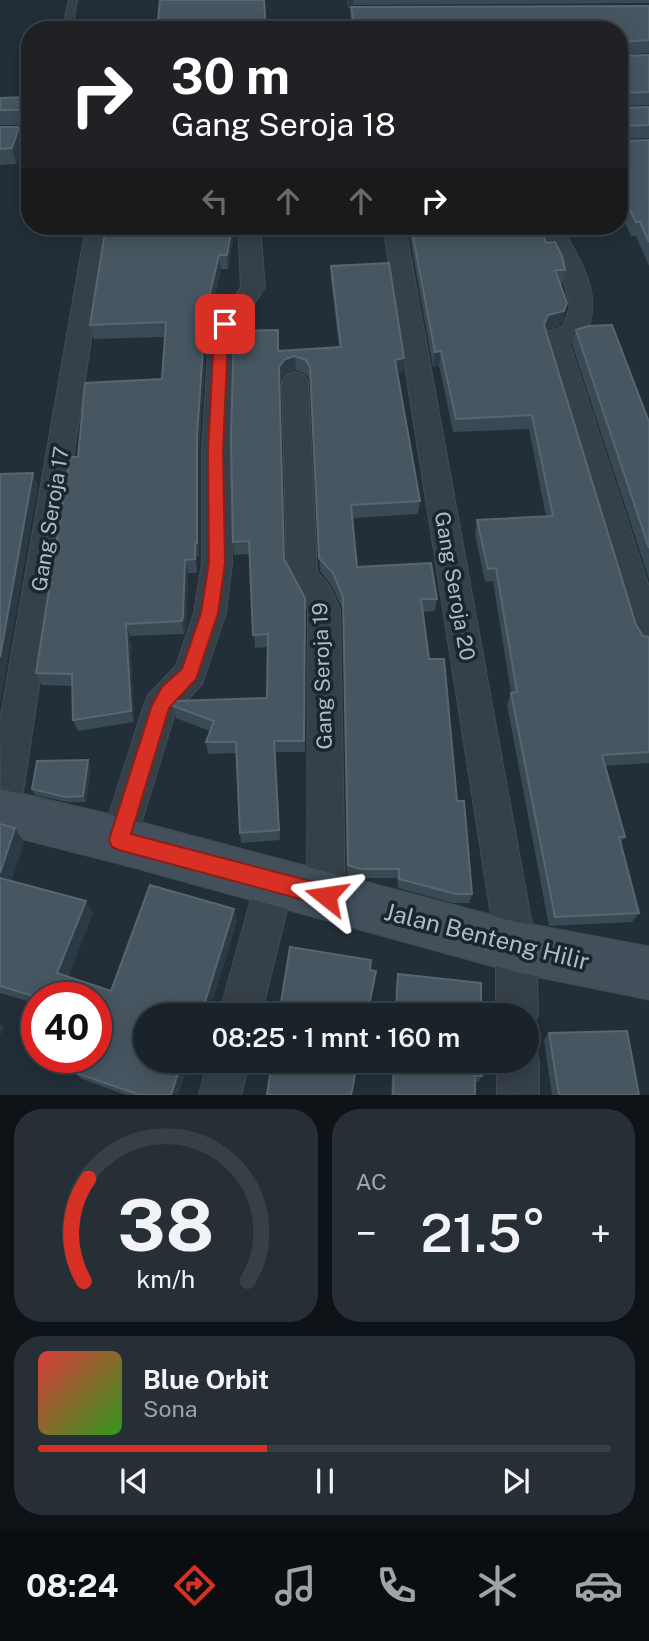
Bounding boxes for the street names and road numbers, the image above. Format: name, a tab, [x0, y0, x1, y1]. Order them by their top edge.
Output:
street label: Gang Seroja 17	[26, 445, 74, 593]
street label: Gang Seroja 20	[430, 510, 480, 662]
street label: Gang Seroja 19	[307, 602, 337, 750]
street label: Jalan Benteng Hilir	[382, 897, 592, 975]

